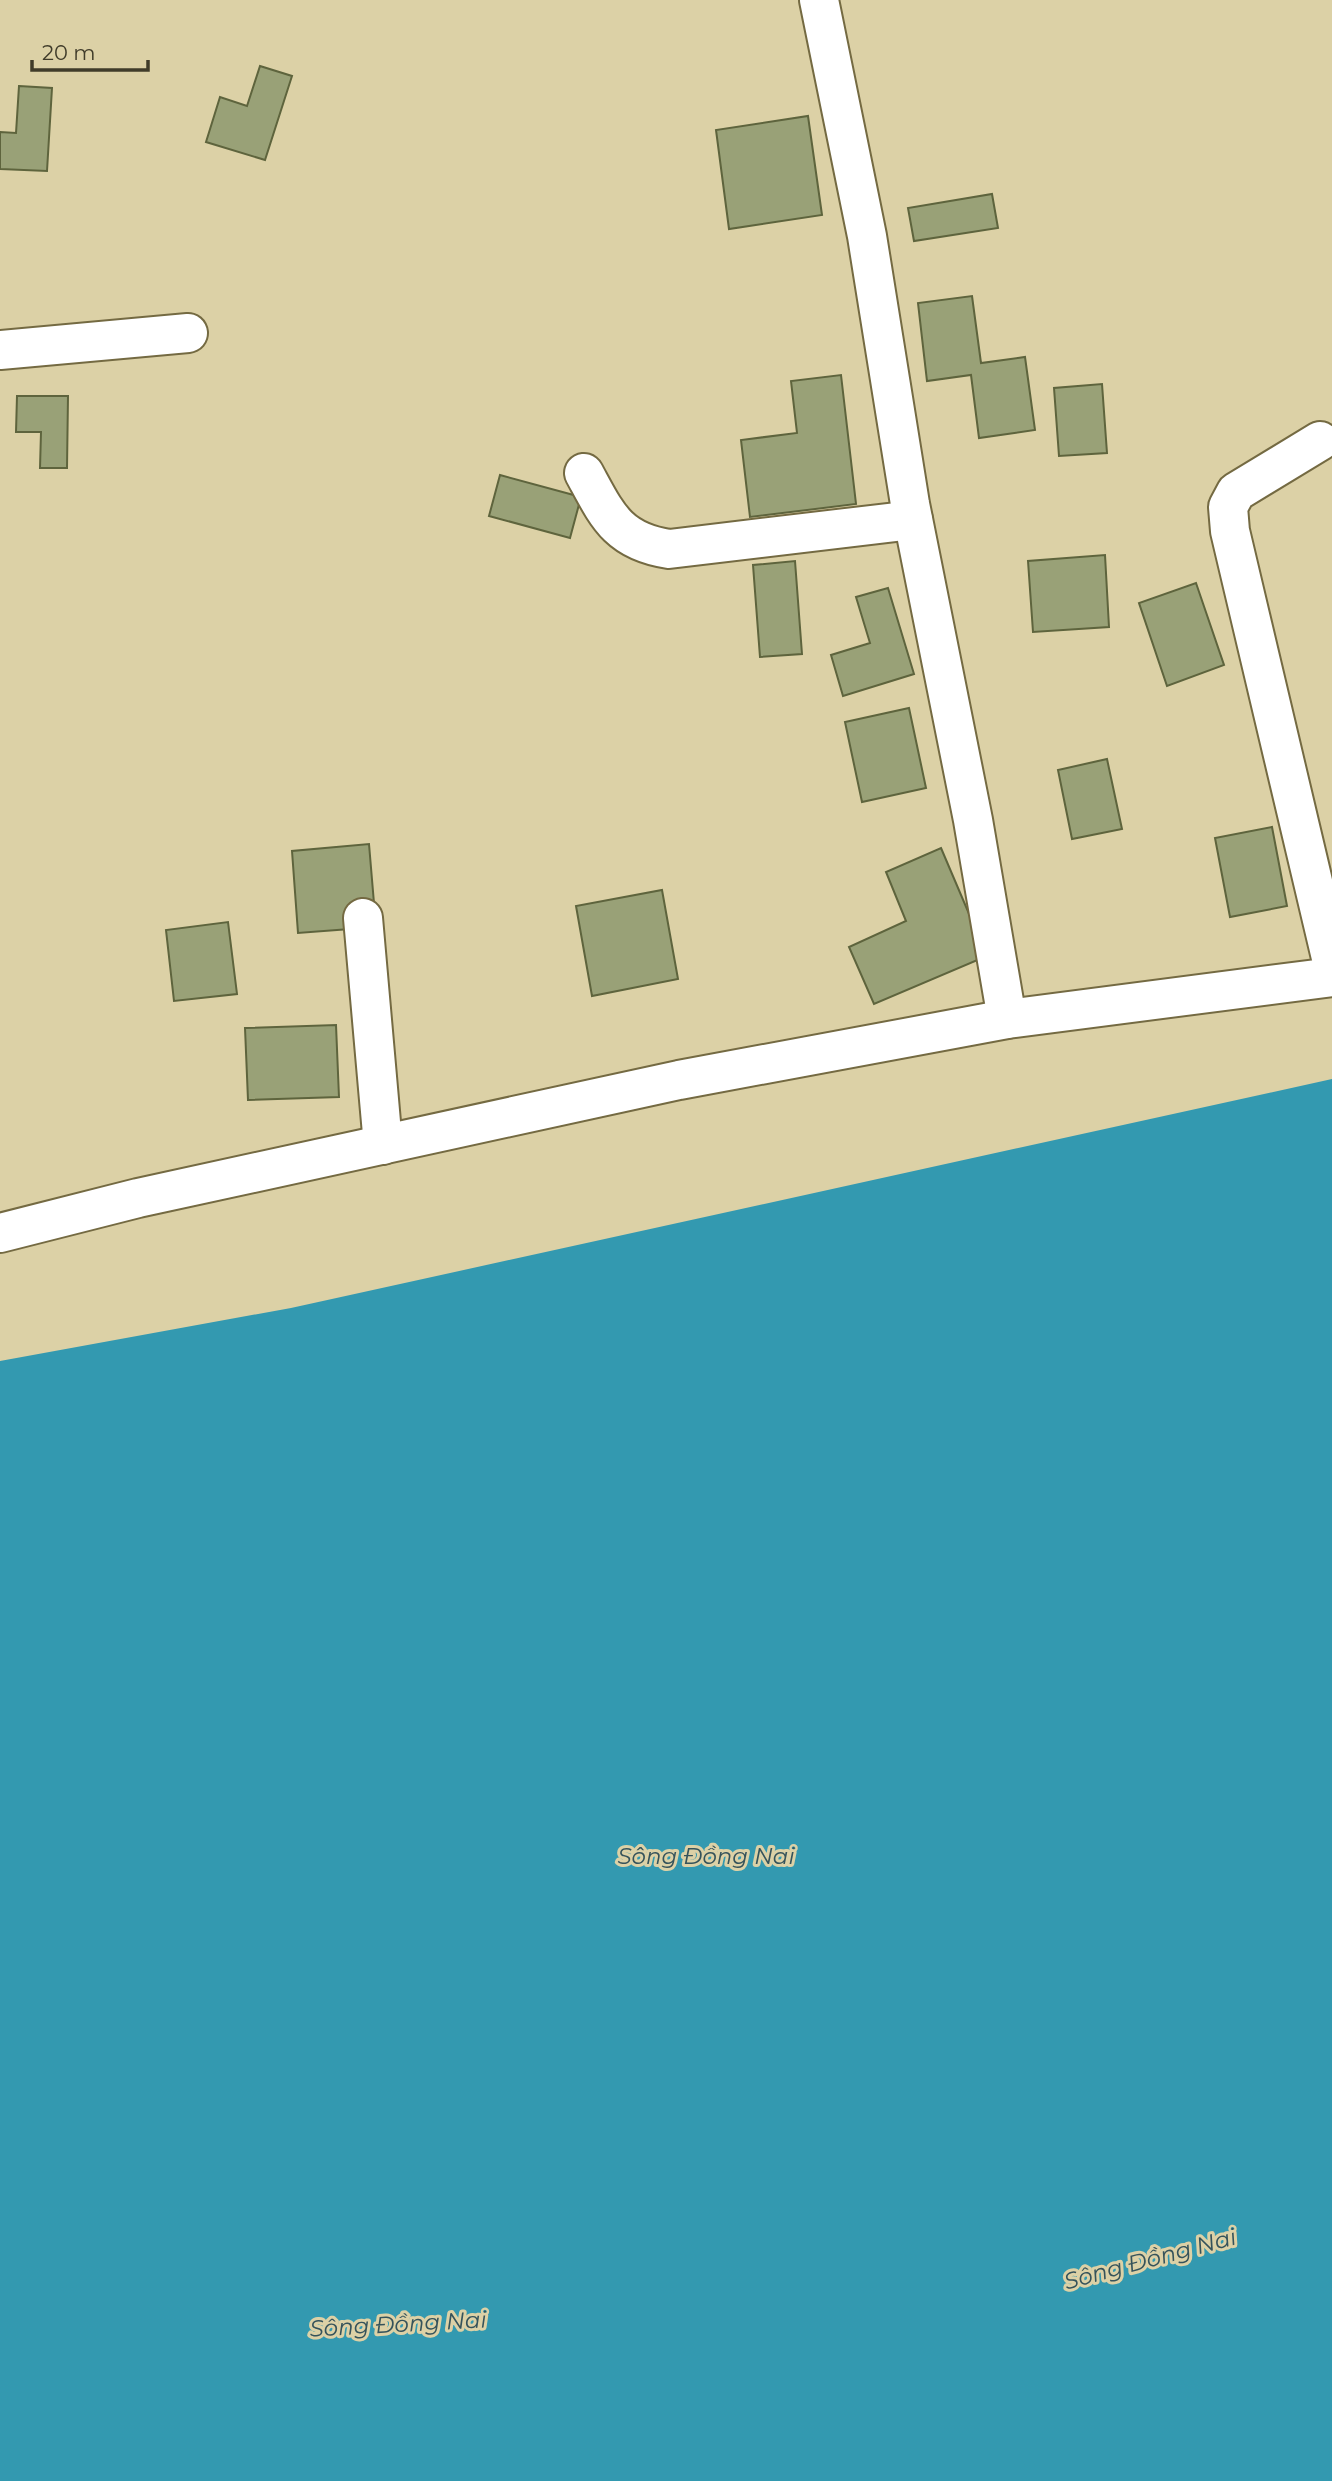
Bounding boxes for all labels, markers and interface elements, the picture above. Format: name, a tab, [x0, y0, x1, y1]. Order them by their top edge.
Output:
scale bar	[32, 28, 147, 72]
text: 20 m	[42, 40, 96, 65]
water label: Sông Đồng Nai	[617, 1842, 795, 1870]
water label: Sông Đồng Nai	[1061, 2222, 1240, 2295]
water label: Sông Đồng Nai	[309, 2305, 488, 2343]

